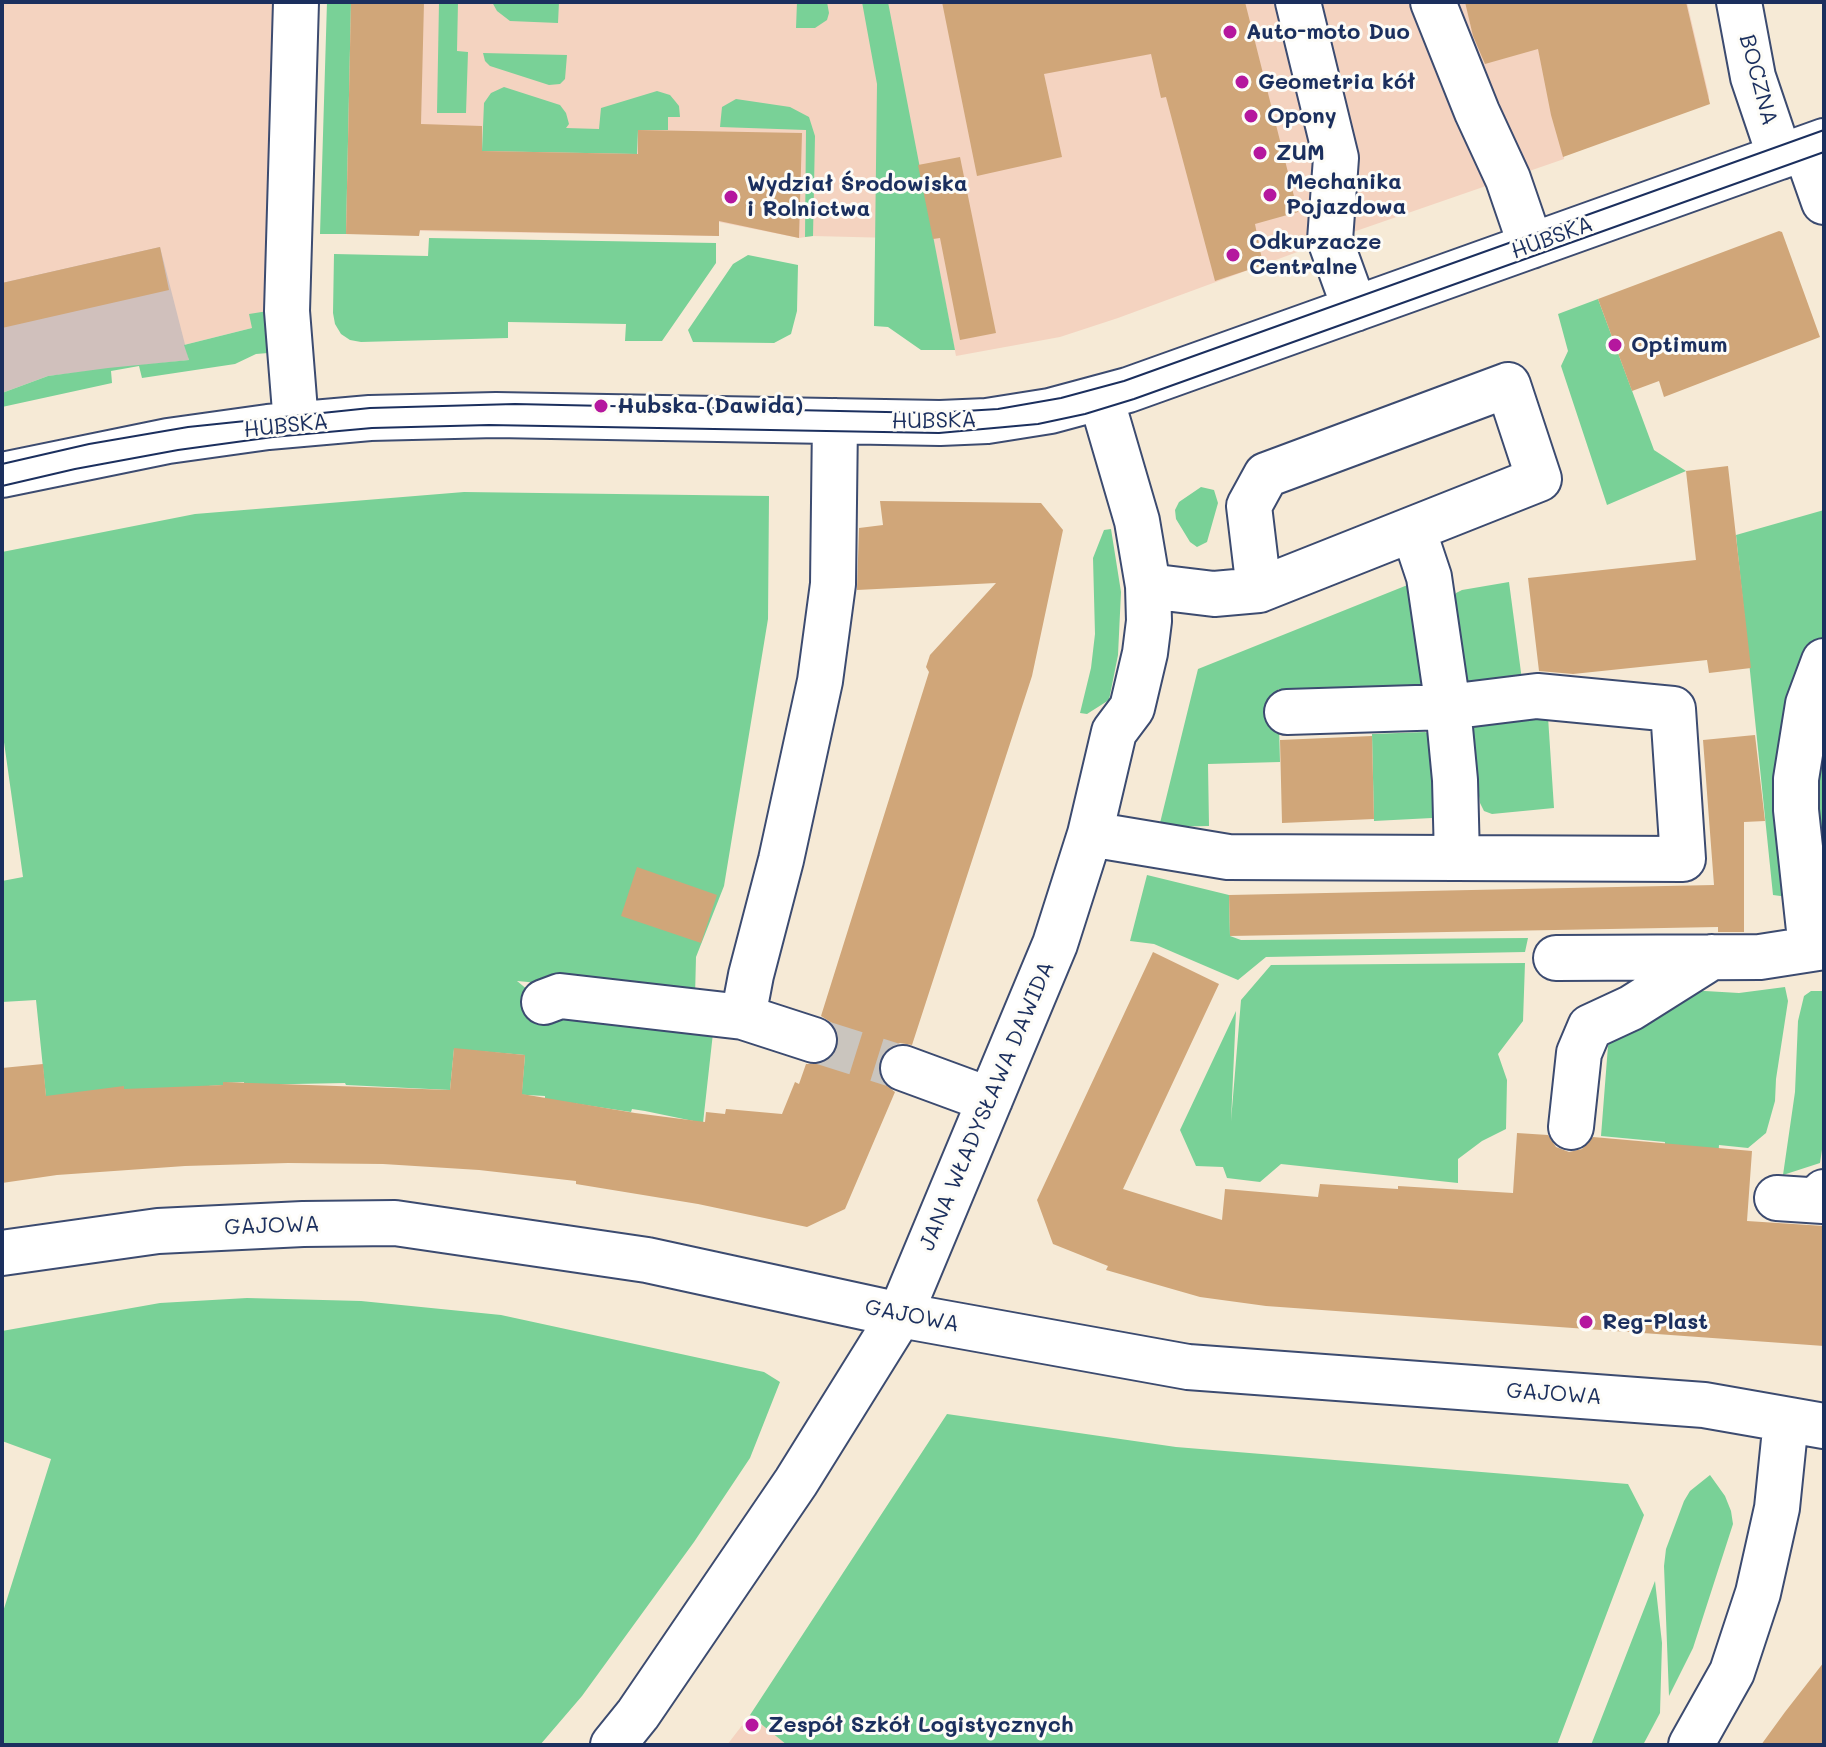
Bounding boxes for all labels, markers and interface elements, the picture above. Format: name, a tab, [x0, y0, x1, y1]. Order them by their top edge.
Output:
place label: Auto-moto Duo	[1246, 19, 1410, 45]
marker: Auto-moto Duo	[1221, 23, 1239, 41]
street label: BOCZNA	[1733, 32, 1783, 128]
place label: Geometria kół	[1258, 69, 1415, 95]
marker: Geometria kół	[1233, 73, 1251, 91]
place label: Opony	[1267, 103, 1337, 129]
marker: Opony	[1242, 107, 1260, 125]
place label: ZUM	[1276, 140, 1325, 166]
marker: ZUM	[1251, 144, 1269, 162]
place label: Mechanika Pojazdowa	[1286, 169, 1406, 220]
place label: Wydział Środowiska i Rolnictwa	[747, 171, 967, 222]
marker: Mechanika Pojazdowa	[1261, 186, 1279, 204]
marker: Wydział Środowiska i Rolnictwa	[722, 188, 740, 206]
street label: HUBSKA	[1508, 211, 1596, 265]
place label: Odkurzacze Centralne	[1249, 229, 1381, 280]
marker: Odkurzacze Centralne	[1224, 246, 1242, 264]
place label: Optimum	[1631, 332, 1727, 358]
marker: Optimum	[1606, 336, 1624, 354]
place label: Hubska (Dawida)	[617, 393, 803, 419]
marker: Hubska (Dawida)	[592, 397, 610, 415]
street label: HUBSKA	[891, 407, 977, 435]
street label: HUBSKA	[242, 408, 330, 444]
street label: JANA WŁADYSŁAWA DAWIDA	[914, 957, 1060, 1255]
street label: GAJOWA	[224, 1211, 320, 1241]
street label: GAJOWA	[863, 1294, 961, 1338]
place label: Reg-Plast	[1602, 1309, 1708, 1335]
marker: Reg-Plast	[1577, 1313, 1595, 1331]
street label: GAJOWA	[1505, 1377, 1603, 1411]
place label: Zespół Szkół Logistycznych	[768, 1712, 1074, 1738]
marker: Zespół Szkół Logistycznych	[743, 1716, 761, 1734]

